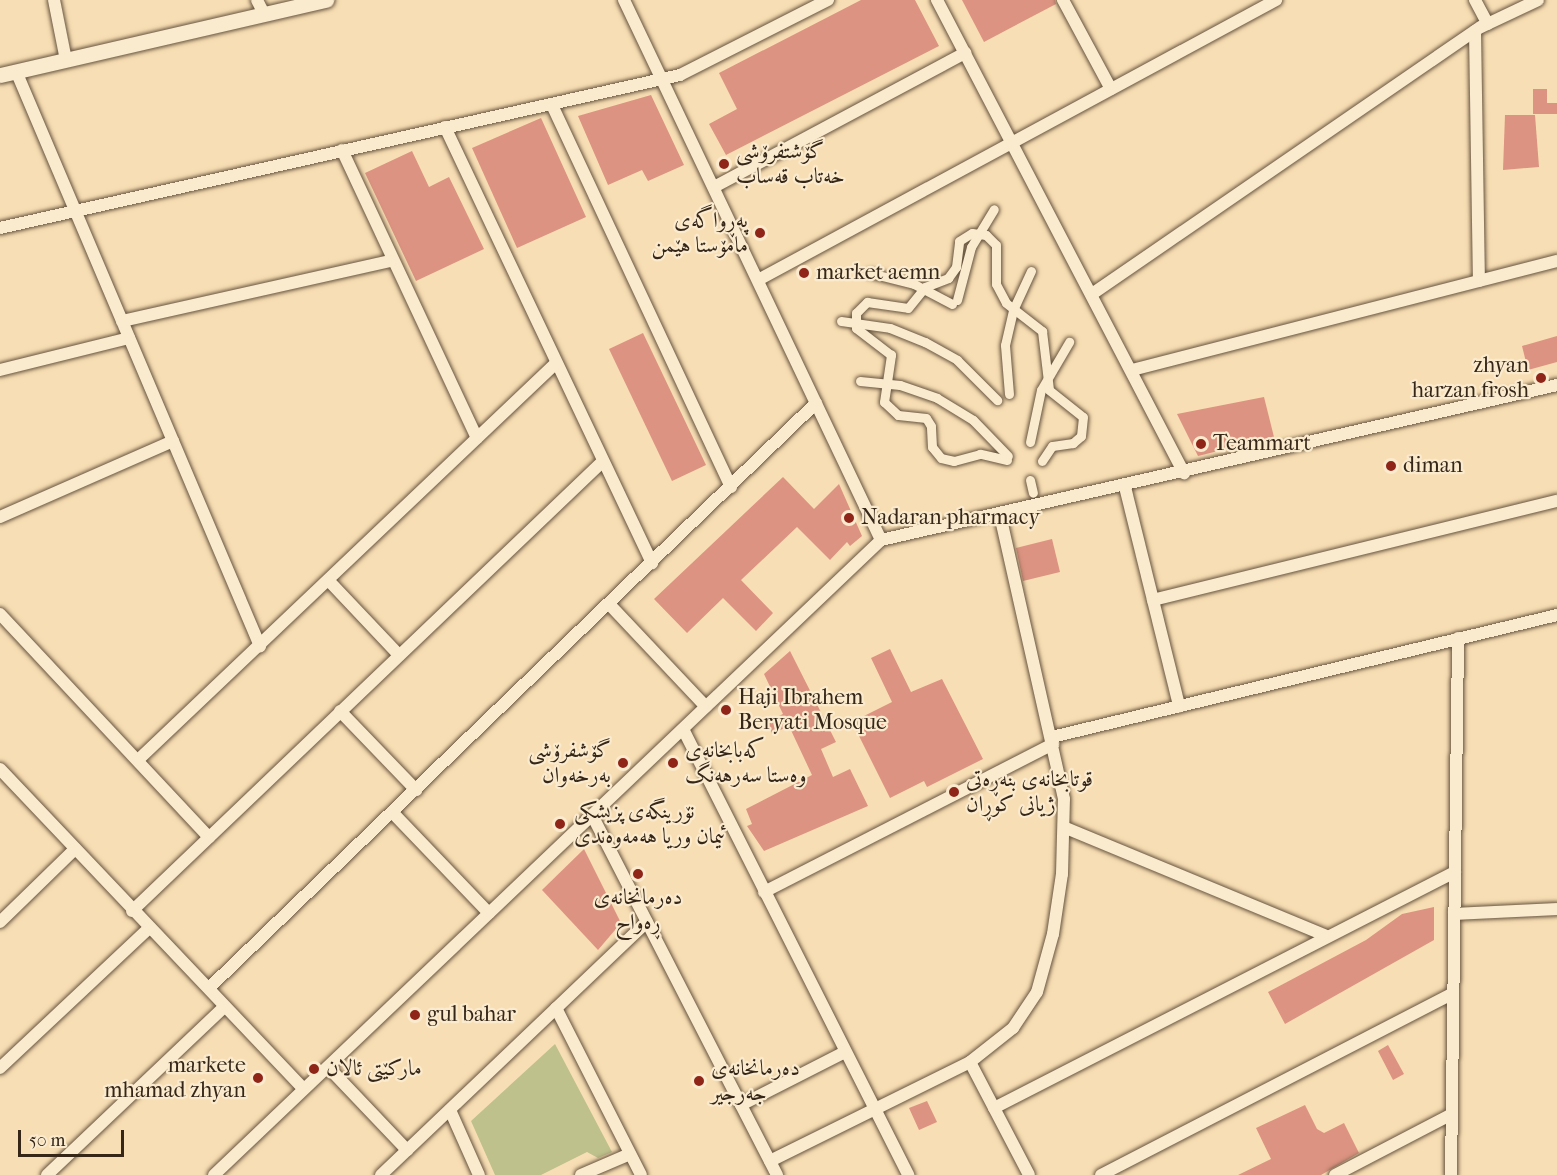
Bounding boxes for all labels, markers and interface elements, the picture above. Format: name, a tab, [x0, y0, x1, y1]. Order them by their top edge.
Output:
place label: گۆشتفرۆشی خەتاب قەساب	[736, 138, 845, 190]
marker: گۆشتفرۆشی خەتاب قەساب	[717, 157, 731, 171]
place label: پەڕواگەی مامۆستا هێمن	[652, 207, 748, 258]
marker: پەڕواگەی مامۆستا هێمن	[753, 226, 767, 240]
place label: market aemn	[816, 260, 940, 286]
marker: market aemn	[797, 266, 811, 280]
place label: zhyan harzan frosh	[1412, 352, 1529, 404]
marker: zhyan harzan frosh	[1534, 371, 1548, 385]
place label: Teammart	[1213, 431, 1311, 457]
marker: Teammart	[1194, 437, 1208, 451]
place label: diman	[1403, 453, 1463, 479]
marker: diman	[1384, 459, 1398, 473]
place label: Nadaran pharmacy	[861, 505, 1040, 531]
marker: Nadaran pharmacy	[842, 511, 856, 525]
place label: Haji Ibrahem Beryati Mosque	[738, 684, 887, 736]
marker: Haji Ibrahem Beryati Mosque	[719, 703, 733, 717]
place label: گۆشفرۆشی بەرخەوان	[528, 737, 611, 788]
place label: کەبابخانەی وەستا سەرهەنگ	[685, 737, 807, 788]
marker: گۆشفرۆشی بەرخەوان	[616, 756, 630, 770]
marker: کەبابخانەی وەستا سەرهەنگ	[666, 756, 680, 770]
place label: قوتابخانەی بنەڕەتی ژیانی کوڕان	[966, 766, 1093, 818]
marker: قوتابخانەی بنەڕەتی ژیانی کوڕان	[947, 785, 961, 799]
place label: نۆرینگەی پزیشکی ئیمان وریا هەمەوەندی	[574, 798, 725, 849]
marker: نۆرینگەی پزیشکی ئیمان وریا هەمەوەندی	[551, 815, 569, 833]
marker: دەرمانخانەی ڕەواح	[631, 867, 645, 881]
place label: دەرمانخانەی ڕەواح	[594, 884, 682, 936]
place label: gul bahar	[427, 1002, 516, 1028]
marker: gul bahar	[408, 1008, 422, 1022]
place label: markete mhamad zhyan	[104, 1052, 246, 1104]
place label: دەرمانخانەی جەرجیر	[711, 1055, 800, 1106]
place label: مارکێتی ئالان	[326, 1056, 422, 1082]
marker: مارکێتی ئالان	[307, 1062, 321, 1076]
marker: markete mhamad zhyan	[251, 1071, 265, 1085]
marker: دەرمانخانەی جەرجیر	[692, 1074, 706, 1088]
scale bar	[21, 1118, 128, 1156]
text: 50 m	[29, 1130, 65, 1151]

